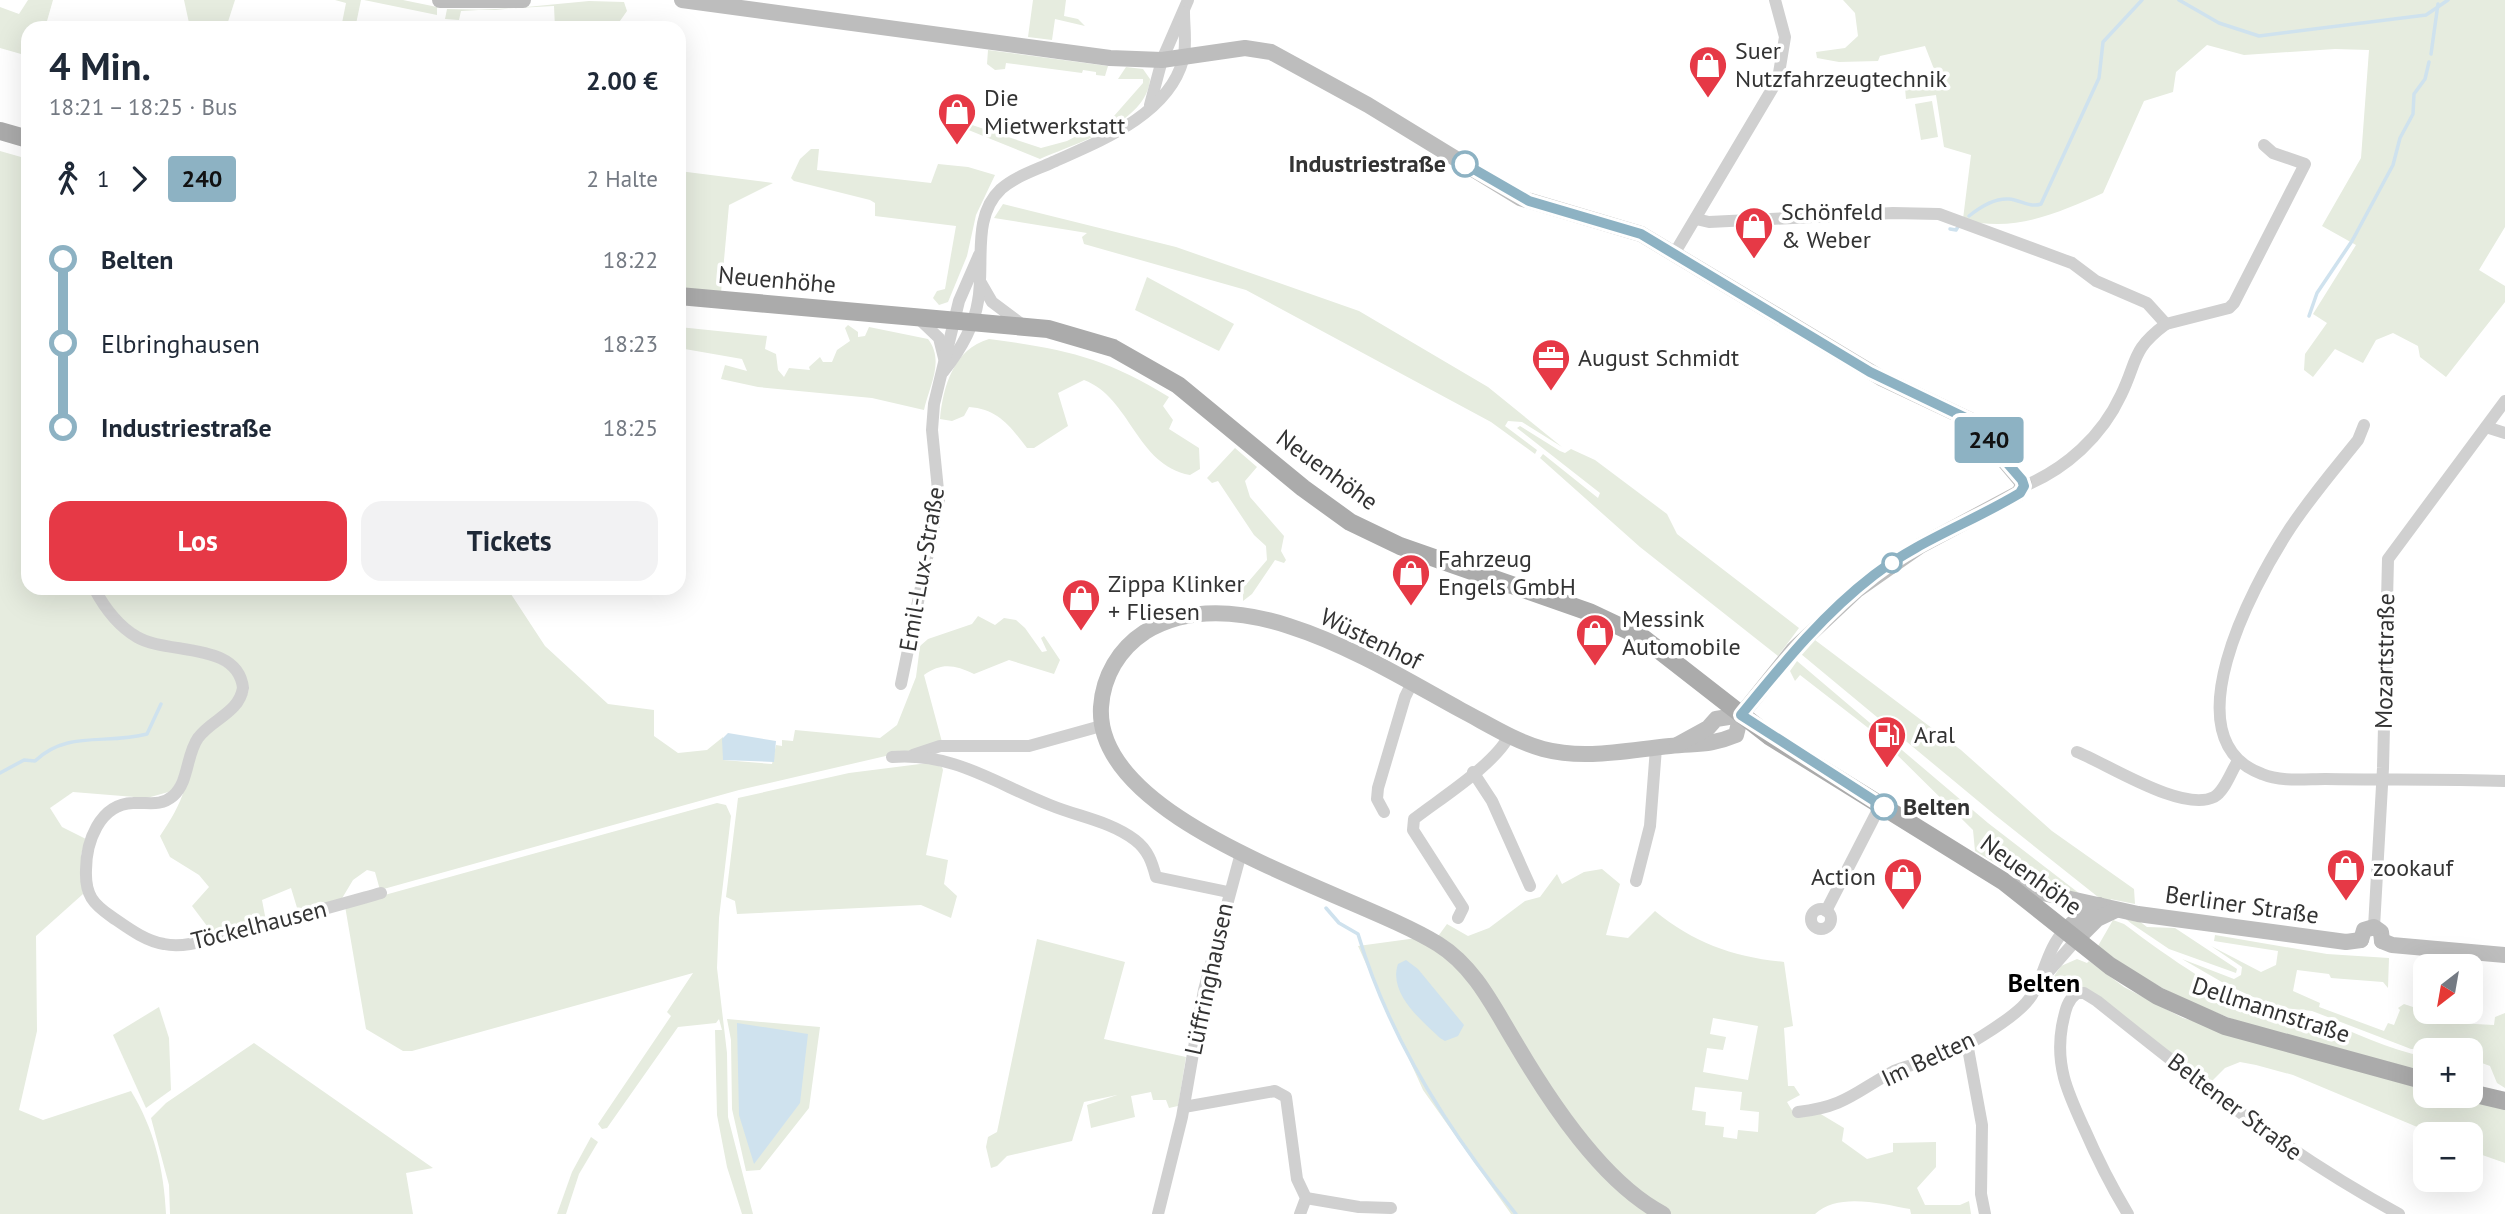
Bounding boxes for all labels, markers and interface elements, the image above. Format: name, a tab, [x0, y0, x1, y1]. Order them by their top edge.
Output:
place label: Suer Nutzfahrzeugtechnik	[1735, 35, 1947, 94]
text: 4 Min.	[49, 41, 151, 90]
shop icon: Suer Nutzfahrzeugtechnik	[1687, 44, 1729, 99]
text: 2.00 €	[586, 64, 658, 97]
place label: Die Mietwerkstatt	[984, 82, 1125, 141]
shop icon: Die Mietwerkstatt	[936, 91, 978, 146]
text: 18:21 – 18:25 · Bus	[49, 92, 237, 121]
place label: Industriestraße	[1289, 148, 1446, 179]
marker: Industriestraße	[1452, 151, 1478, 177]
icon: walk	[49, 160, 87, 198]
icon: forward	[120, 160, 158, 198]
text: 240	[182, 163, 222, 194]
text: 1	[97, 164, 110, 193]
text: 2 Halte	[587, 164, 658, 193]
place label: Schönfeld & Weber	[1781, 196, 1883, 255]
shop icon: Schönfeld & Weber	[1733, 205, 1775, 260]
text: Belten	[101, 243, 174, 276]
text: 18:22	[603, 245, 658, 274]
street label: Neuenhöhe	[717, 259, 837, 300]
text: Elbringhausen	[101, 327, 260, 360]
text: 18:23	[603, 329, 658, 358]
office icon: August Schmidt	[1530, 337, 1572, 392]
place label: August Schmidt	[1578, 342, 1739, 373]
text: Industriestraße	[101, 411, 272, 444]
text: 18:25	[603, 413, 658, 442]
line badge: 240	[1949, 417, 2029, 463]
street label: Neuenhöhe	[1270, 422, 1384, 517]
text: 240	[1969, 424, 2009, 455]
street label: Emil-Lux-Straße	[892, 484, 951, 654]
button: Los	[49, 501, 347, 581]
button: Tickets	[361, 501, 658, 581]
place label: Fahrzeug Engels GmbH	[1438, 543, 1576, 602]
shop icon: Fahrzeug Engels GmbH	[1390, 552, 1432, 607]
unlabelled marker	[1882, 553, 1902, 573]
place label: Zippa Klinker + Fliesen	[1108, 568, 1245, 627]
shop icon: Zippa Klinker + Fliesen	[1060, 577, 1102, 632]
street label: Mozartstraße	[2368, 593, 2401, 729]
street label: Wüstenhof	[1316, 601, 1428, 677]
place label: Messink Automobile	[1622, 603, 1741, 662]
shop icon: Messink Automobile	[1574, 612, 1616, 667]
fuel station icon: Aral	[1866, 714, 1908, 769]
place label: Aral	[1914, 719, 1955, 750]
place label: Belten	[1903, 791, 1970, 822]
marker: Belten	[1871, 794, 1897, 820]
street label: Neuenhöhe	[1974, 827, 2088, 922]
shop icon: zookauf	[2325, 847, 2367, 902]
place label: zookauf	[2373, 852, 2454, 883]
shop icon: Action	[1882, 856, 1924, 911]
place label: Action	[1811, 861, 1876, 892]
street label: Berliner Straße	[2163, 878, 2321, 931]
street label: Töckelhausen	[188, 893, 330, 956]
street label: Lüffringhausen	[1177, 900, 1240, 1058]
north arrow	[2413, 954, 2483, 1024]
map controls	[2413, 954, 2483, 1192]
district label: Belten	[2008, 966, 2080, 999]
street label: Dellmannstraße	[2188, 969, 2354, 1050]
street label: Im Belten	[1876, 1024, 1979, 1094]
button: +	[2413, 1038, 2483, 1108]
street label: Beltener Straße	[2162, 1046, 2309, 1167]
button: −	[2413, 1122, 2483, 1192]

